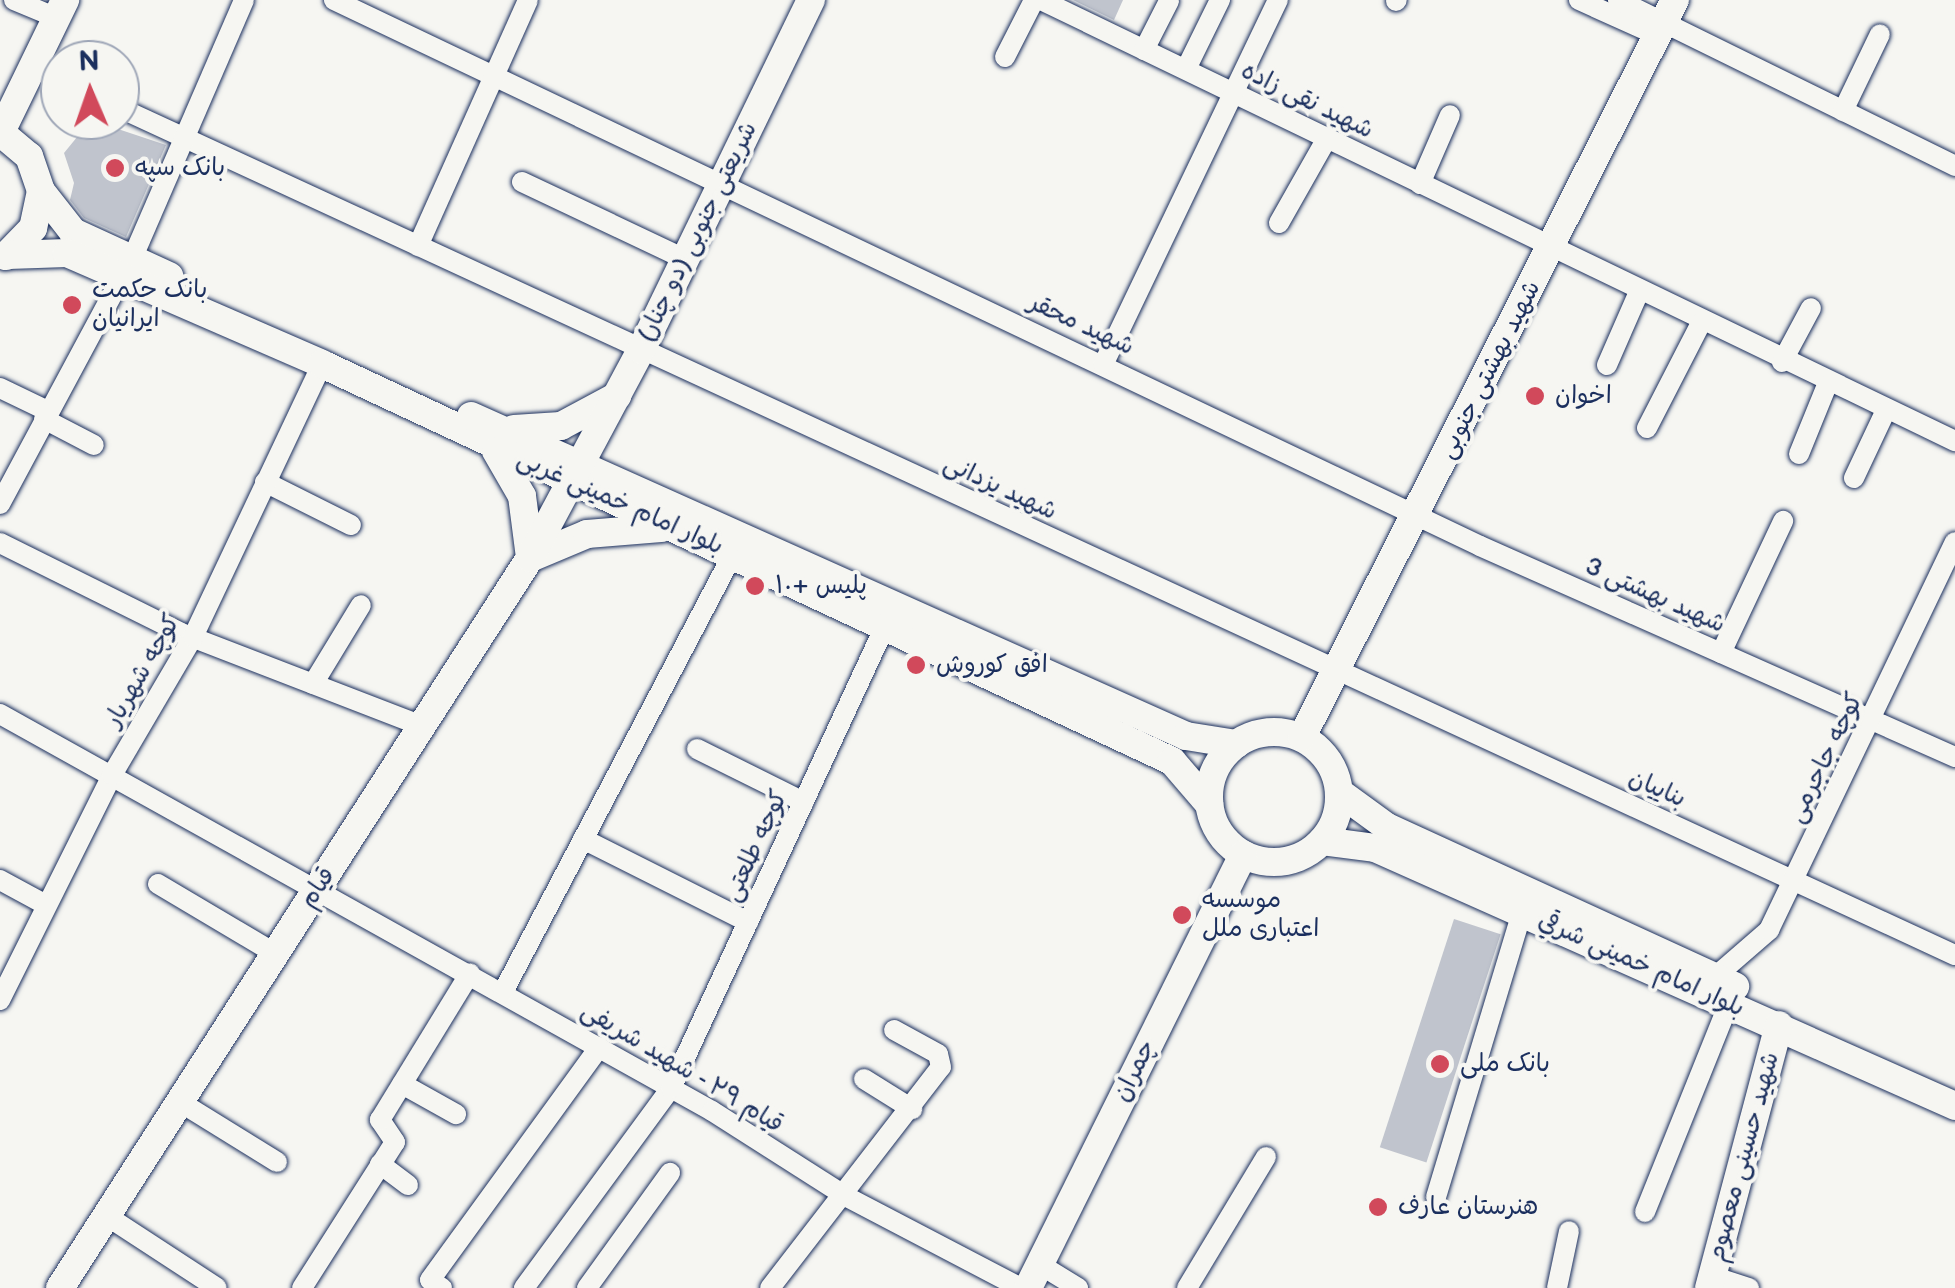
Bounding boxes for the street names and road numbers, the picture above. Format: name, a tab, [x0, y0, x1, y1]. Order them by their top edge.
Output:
street label: شهید نقی زاده	[1236, 56, 1378, 146]
street label: شریعتی جنوبی (دو چنار)	[632, 117, 764, 347]
street label: شهید بهشتی جنوبی	[1432, 276, 1548, 464]
street label: شهید محقر	[1023, 288, 1139, 362]
street label: بلوار امام خمینی غربی	[512, 444, 728, 562]
street label: شهید یزدانی	[939, 449, 1061, 527]
street label: شهید بهشتی 3	[1580, 552, 1730, 640]
street label: کوچه شهریار	[99, 609, 187, 733]
street label: کوچه جاجرمی	[1782, 688, 1870, 828]
street label: بناییان	[1624, 763, 1690, 815]
street label: کوچه طلعتی	[717, 785, 795, 907]
street label: قیام	[294, 862, 342, 914]
street label: بلوار امام خمینی شرقي	[1533, 906, 1749, 1024]
street label: قیام ۲۹ - شهید شریفی	[575, 995, 789, 1141]
street label: چمران	[1107, 1035, 1163, 1107]
street label: شهید حسینی معصوم	[1702, 1049, 1786, 1265]

